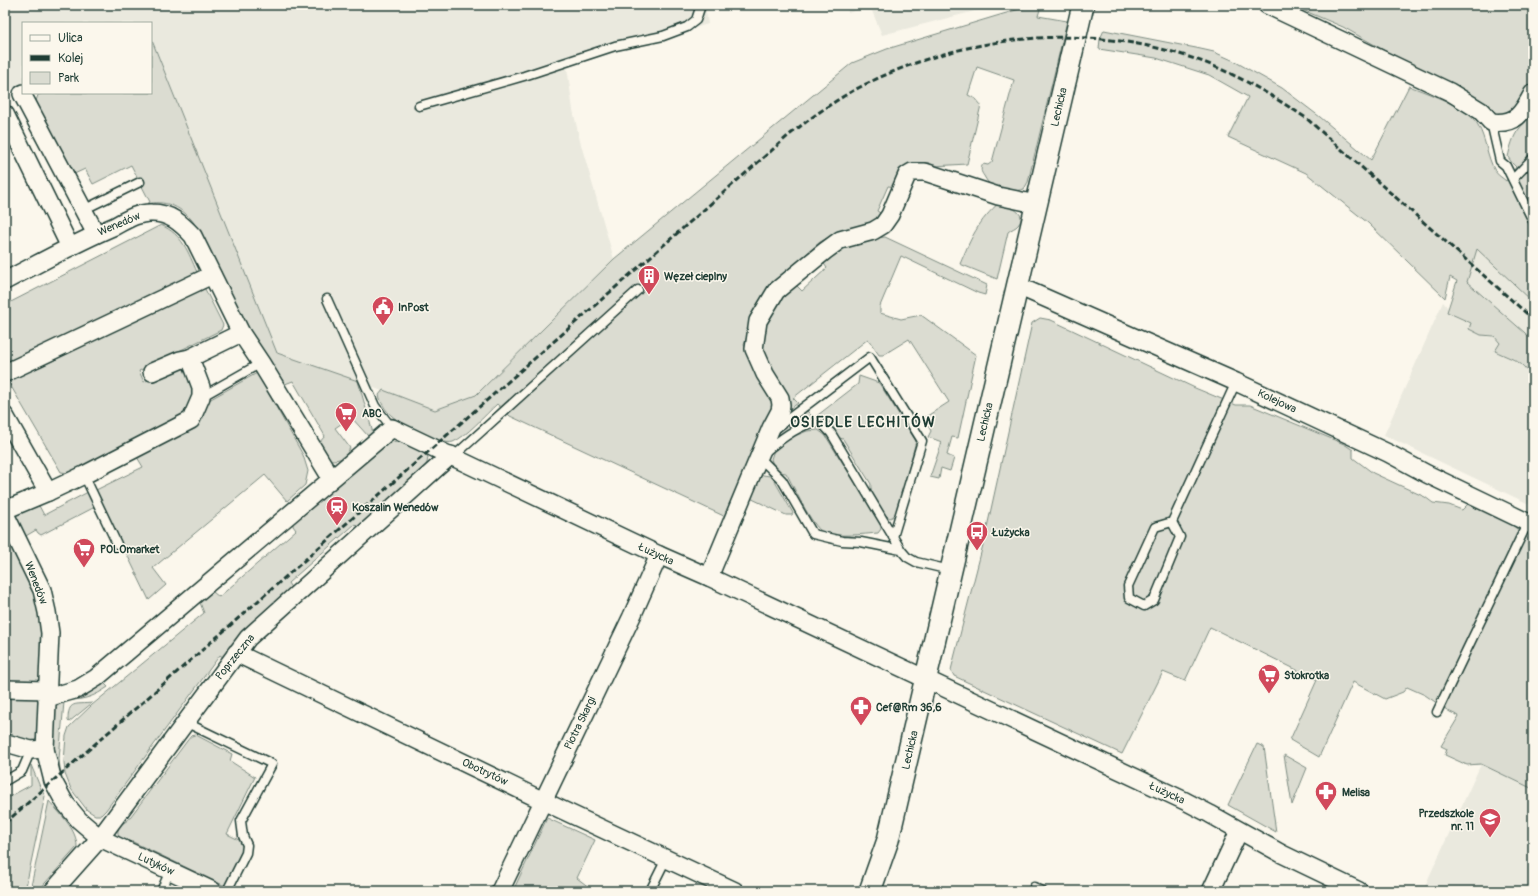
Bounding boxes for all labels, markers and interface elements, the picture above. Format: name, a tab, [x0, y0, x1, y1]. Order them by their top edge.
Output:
legend	[22, 22, 152, 94]
text: Ulica	[58, 31, 83, 46]
text: Kolej	[58, 51, 83, 66]
text: Park	[58, 71, 79, 86]
street label: Lechicka	[1048, 86, 1070, 128]
street label: Wenedów	[96, 209, 143, 239]
building icon: Węzeł cieplny	[636, 263, 662, 296]
place label: Węzeł cieplny	[664, 270, 727, 283]
public building icon: InPost	[370, 294, 396, 327]
place label: InPost	[398, 301, 429, 314]
street label: Kolejowa	[1255, 386, 1299, 416]
supermarket icon: ABC	[333, 400, 359, 433]
street label: Lechicka	[974, 401, 996, 443]
place label: ABC	[362, 407, 382, 420]
district label: OSIEDLE LECHITÓW	[790, 412, 936, 432]
station icon: Koszalin Wenedów	[324, 494, 350, 527]
place label: Koszalin Wenedów	[352, 501, 439, 514]
bus stop icon: Łużycka	[964, 519, 990, 552]
place label: Łużycka	[991, 526, 1030, 539]
supermarket icon: POLOmarket	[71, 536, 97, 569]
street label: Łużycka	[635, 540, 676, 568]
place label: POLOmarket	[100, 543, 160, 556]
street label: Wenedów	[22, 560, 50, 607]
street label: Poprzeczna	[213, 632, 257, 682]
supermarket icon: Stokrotka	[1256, 662, 1282, 695]
place label: Stokrotka	[1284, 669, 1329, 682]
street label: Piotra Skargi	[562, 694, 598, 752]
pharmacy icon: Cef@Rm 36,6	[848, 694, 874, 727]
place label: Cef@Rm 36,6	[876, 701, 942, 714]
street label: Lechicka	[899, 729, 921, 771]
street label: Obotrytów	[460, 756, 511, 789]
street label: Łużycka	[1146, 779, 1187, 807]
pharmacy icon: Melisa	[1313, 779, 1339, 812]
place label: Melisa	[1342, 786, 1370, 799]
school or university icon: Przedszkole nr. 11	[1477, 806, 1503, 839]
place label: Przedszkole nr. 11	[1418, 807, 1475, 833]
street label: Lutyków	[136, 850, 177, 878]

